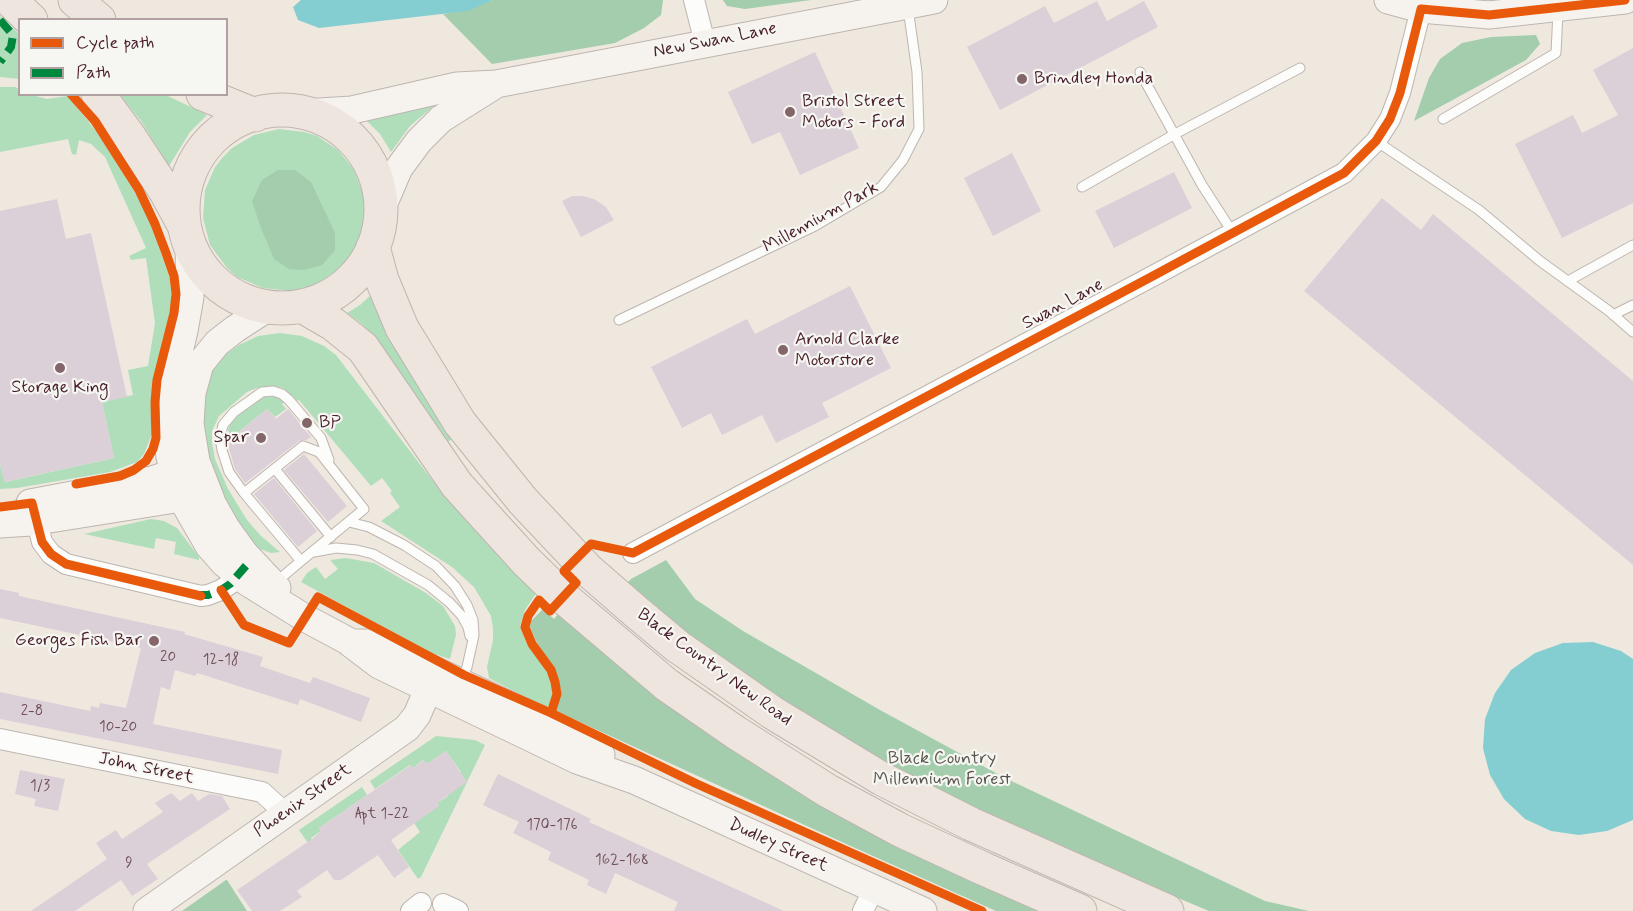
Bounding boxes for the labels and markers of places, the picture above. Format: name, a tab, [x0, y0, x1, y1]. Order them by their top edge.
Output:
place label: Brindley Honda	[1034, 68, 1153, 90]
marker: Brindley Honda	[1015, 72, 1029, 86]
place label: Bristol Street Motors - Ford	[802, 91, 905, 134]
marker: Bristol Street Motors - Ford	[783, 105, 797, 119]
place label: Arnold Clarke Motorstore	[795, 329, 900, 372]
marker: Arnold Clarke Motorstore	[776, 343, 790, 357]
marker: Storage King	[53, 361, 67, 375]
place label: Storage King	[11, 377, 109, 399]
place label: BP	[319, 412, 341, 434]
marker: BP	[300, 416, 314, 430]
place label: Spar	[213, 427, 249, 449]
marker: Spar	[254, 431, 268, 445]
place label: Georges Fish Bar	[15, 630, 142, 652]
marker: Georges Fish Bar	[147, 634, 161, 648]

